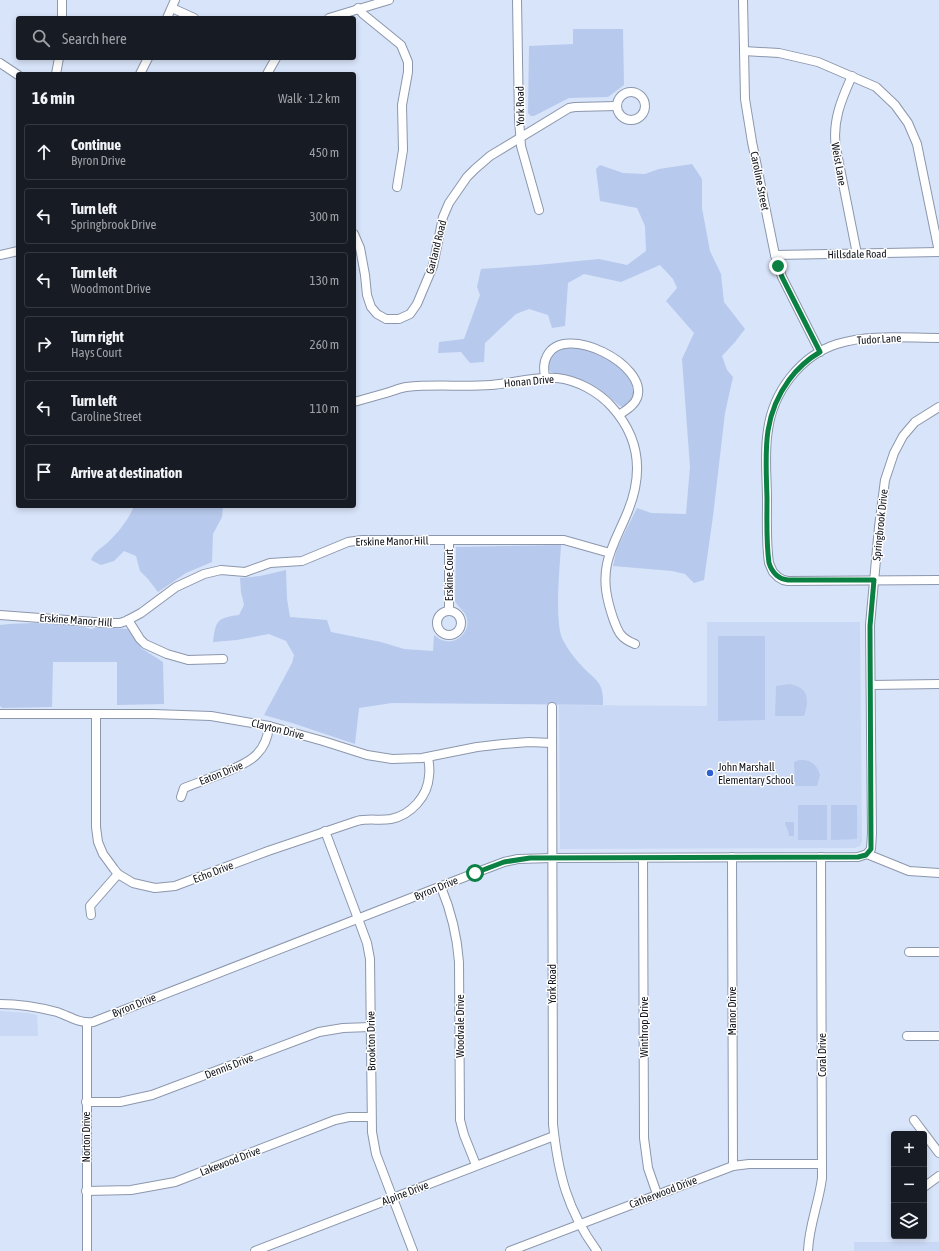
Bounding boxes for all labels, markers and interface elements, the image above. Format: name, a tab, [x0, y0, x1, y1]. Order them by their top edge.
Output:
search box	[16, 16, 356, 60]
icon: search	[30, 27, 52, 49]
text: Search here	[62, 30, 127, 47]
street label: York Road	[514, 86, 526, 126]
text: 16 min	[32, 88, 75, 108]
text: Walk · 1.2 km	[278, 91, 340, 106]
text: Continue	[71, 136, 121, 153]
icon: ahead	[33, 141, 55, 163]
street label: Weist Lane	[829, 142, 849, 186]
text: 450 m	[310, 145, 339, 160]
street label: Caroline Street	[748, 150, 772, 212]
text: Byron Drive	[71, 153, 126, 168]
text: Turn left	[71, 200, 117, 217]
icon: left	[33, 205, 55, 227]
text: 300 m	[310, 209, 339, 224]
text: Springbrook Drive	[71, 217, 156, 232]
street label: Garland Road	[423, 219, 449, 275]
street label: Hillsdale Road	[827, 247, 887, 261]
route end	[769, 257, 787, 275]
text: Turn left	[71, 264, 117, 281]
icon: left	[33, 269, 55, 291]
text: 130 m	[310, 273, 339, 288]
text: Woodmont Drive	[71, 281, 151, 296]
text: Turn right	[71, 328, 124, 345]
street label: Tudor Lane	[856, 332, 902, 346]
icon: right	[33, 333, 55, 355]
text: 260 m	[310, 337, 339, 352]
text: Hays Court	[71, 345, 122, 360]
street label: Honan Drive	[503, 373, 555, 389]
text: Turn left	[71, 392, 117, 409]
icon: left	[33, 397, 55, 419]
text: 110 m	[310, 401, 339, 416]
text: Caroline Street	[71, 409, 142, 424]
icon: arrive	[33, 461, 55, 483]
text: Arrive at destination	[71, 464, 182, 481]
street label: Springbrook Drive	[870, 488, 890, 562]
street label: Erskine Manor Hill	[355, 534, 429, 548]
street label: Erskine Court	[443, 549, 455, 601]
street label: Erskine Manor Hill	[39, 611, 113, 629]
street label: Clayton Drive	[250, 717, 306, 741]
street label: Eaton Drive	[197, 759, 245, 787]
place label: John Marshall Elementary School	[718, 761, 794, 786]
marker: John Marshall Elementary School	[705, 768, 715, 778]
street label: Echo Drive	[191, 859, 235, 885]
route start	[466, 864, 484, 882]
street label: Byron Drive	[412, 874, 460, 902]
street label: York Road	[546, 964, 558, 1004]
street label: Manor Drive	[726, 986, 738, 1036]
street label: Byron Drive	[110, 991, 158, 1019]
street label: Woodvale Drive	[454, 994, 466, 1058]
street label: Winthrop Drive	[638, 997, 650, 1057]
street label: Brookton Drive	[364, 1011, 378, 1071]
street label: Coral Drive	[816, 1033, 828, 1077]
street label: Dennis Drive	[203, 1051, 255, 1081]
street label: Norton Drive	[80, 1111, 92, 1163]
map controls	[891, 1131, 927, 1239]
button: +	[891, 1131, 927, 1167]
street label: Lakewood Drive	[198, 1144, 262, 1178]
button: −	[891, 1167, 927, 1203]
street label: Catherwood Drive	[627, 1174, 699, 1210]
street label: Alpine Drive	[380, 1179, 430, 1207]
button: layers	[891, 1203, 927, 1239]

